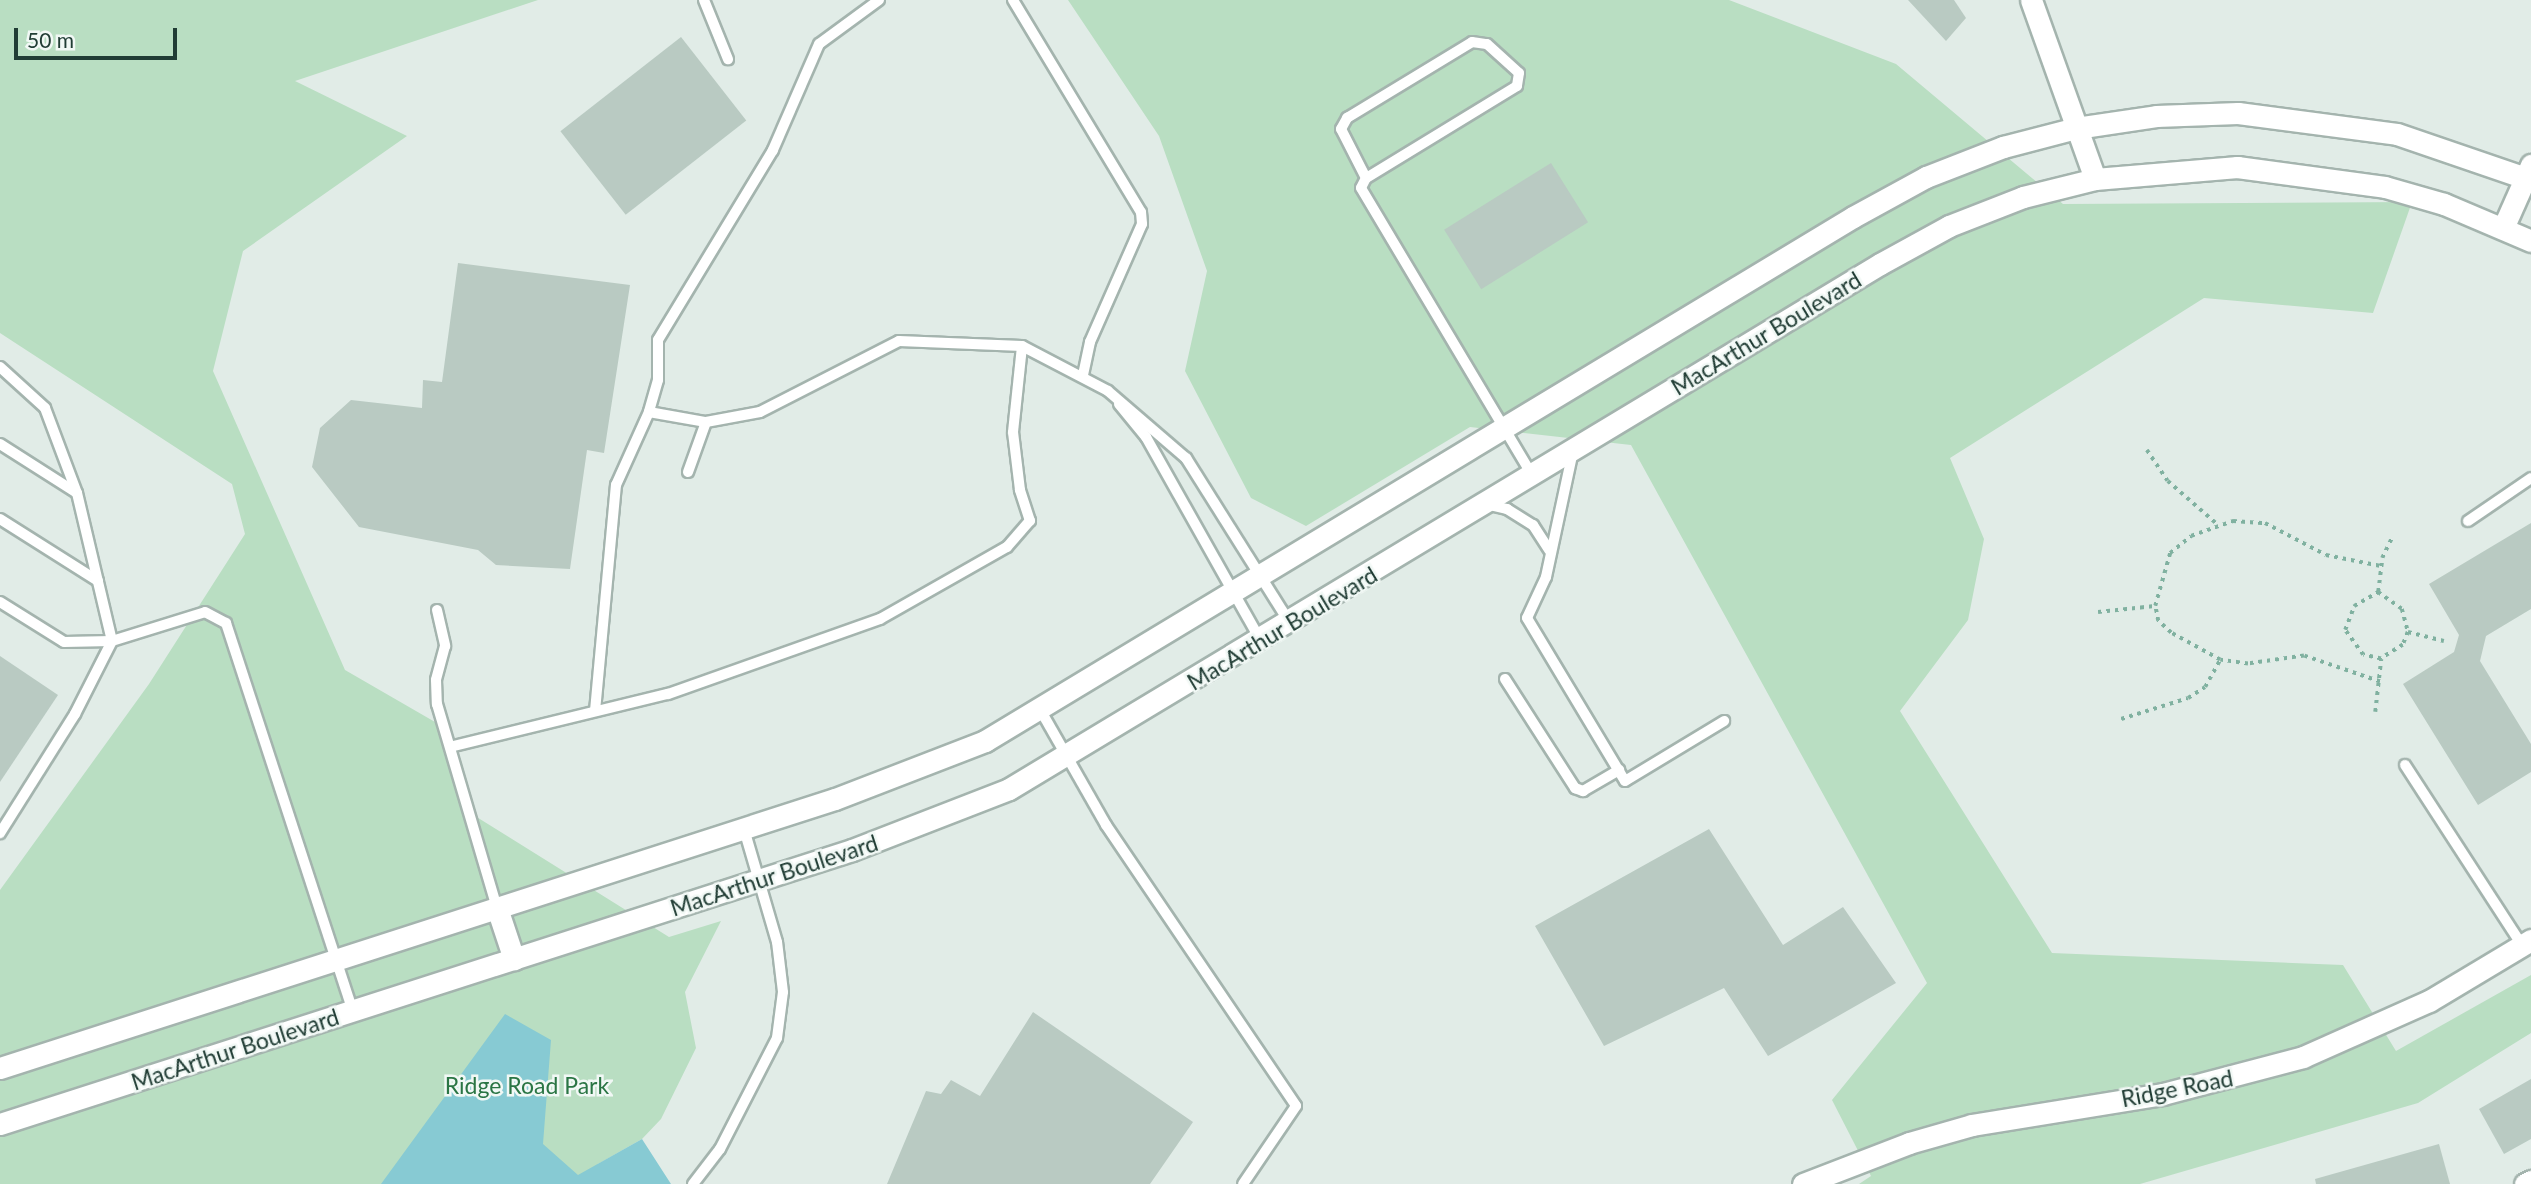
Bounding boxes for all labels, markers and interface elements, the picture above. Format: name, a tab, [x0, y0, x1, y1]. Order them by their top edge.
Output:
scale bar	[18, 14, 180, 58]
text: 50 m	[27, 27, 74, 52]
street label: MacArthur Boulevard	[1666, 265, 1866, 401]
street label: MacArthur Boulevard	[1182, 560, 1382, 696]
street label: MacArthur Boulevard	[666, 828, 882, 922]
street label: MacArthur Boulevard	[127, 1002, 343, 1096]
street label: Ridge Road	[2119, 1064, 2235, 1112]
park label: Ridge Road Park	[445, 1071, 609, 1099]

